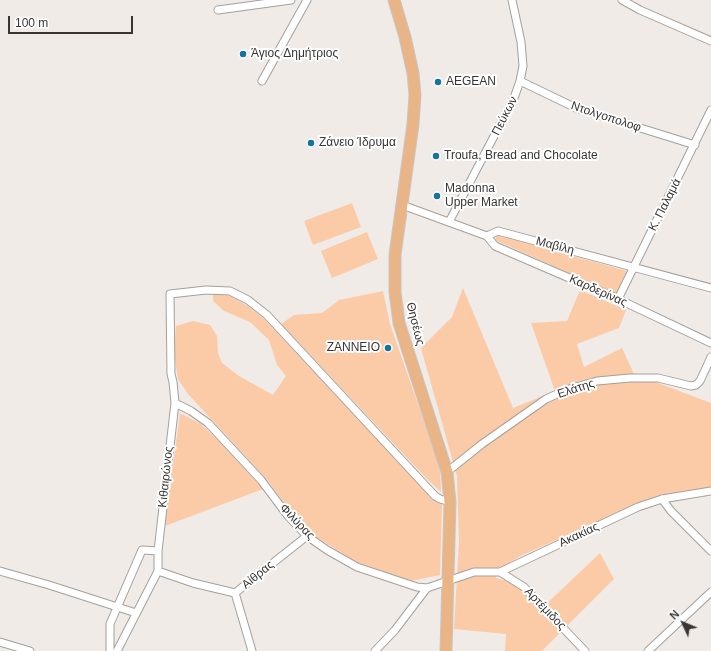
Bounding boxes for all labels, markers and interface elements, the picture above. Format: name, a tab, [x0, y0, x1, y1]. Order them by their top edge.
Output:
scale bar	[10, 8, 135, 34]
text: 100 m	[15, 16, 48, 30]
place label: Άγιος Δημήτριος	[251, 47, 338, 61]
marker: Άγιος Δημήτριος	[238, 49, 248, 59]
place label: AEGEAN	[446, 75, 496, 89]
marker: AEGEAN	[433, 77, 443, 87]
street label: Πεύκων	[489, 94, 521, 138]
street label: Ντολγοπολοφ	[569, 99, 643, 135]
place label: Ζάνειο Ίδρυμα	[319, 136, 396, 150]
marker: Ζάνειο Ίδρυμα	[306, 138, 316, 148]
place label: Troufa, Bread and Chocolate	[444, 149, 598, 163]
marker: Troufa, Bread and Chocolate	[431, 151, 441, 161]
street label: Κ. Παλαμά	[646, 176, 684, 234]
place label: Madonna Upper Market	[445, 182, 518, 210]
marker: Madonna Upper Market	[432, 191, 442, 201]
street label: Μαβίλη	[534, 234, 576, 258]
street label: Καρδερίνας	[567, 272, 629, 310]
street label: Θησέως	[403, 301, 427, 347]
place label: ΖΑΝΝΕΙΟ	[327, 341, 380, 355]
marker: ΖΑΝΝΕΙΟ	[383, 343, 393, 353]
street label: Ελάτης	[556, 376, 596, 402]
street label: Κιθαιρώνος	[156, 446, 176, 508]
street label: Φιλύρας	[277, 501, 317, 543]
street label: Ακακίας	[557, 520, 601, 550]
street label: Αίθρας	[239, 558, 277, 592]
street label: Αρτέμιδος	[521, 585, 569, 633]
north arrow	[663, 603, 703, 643]
text: N	[667, 608, 681, 622]

